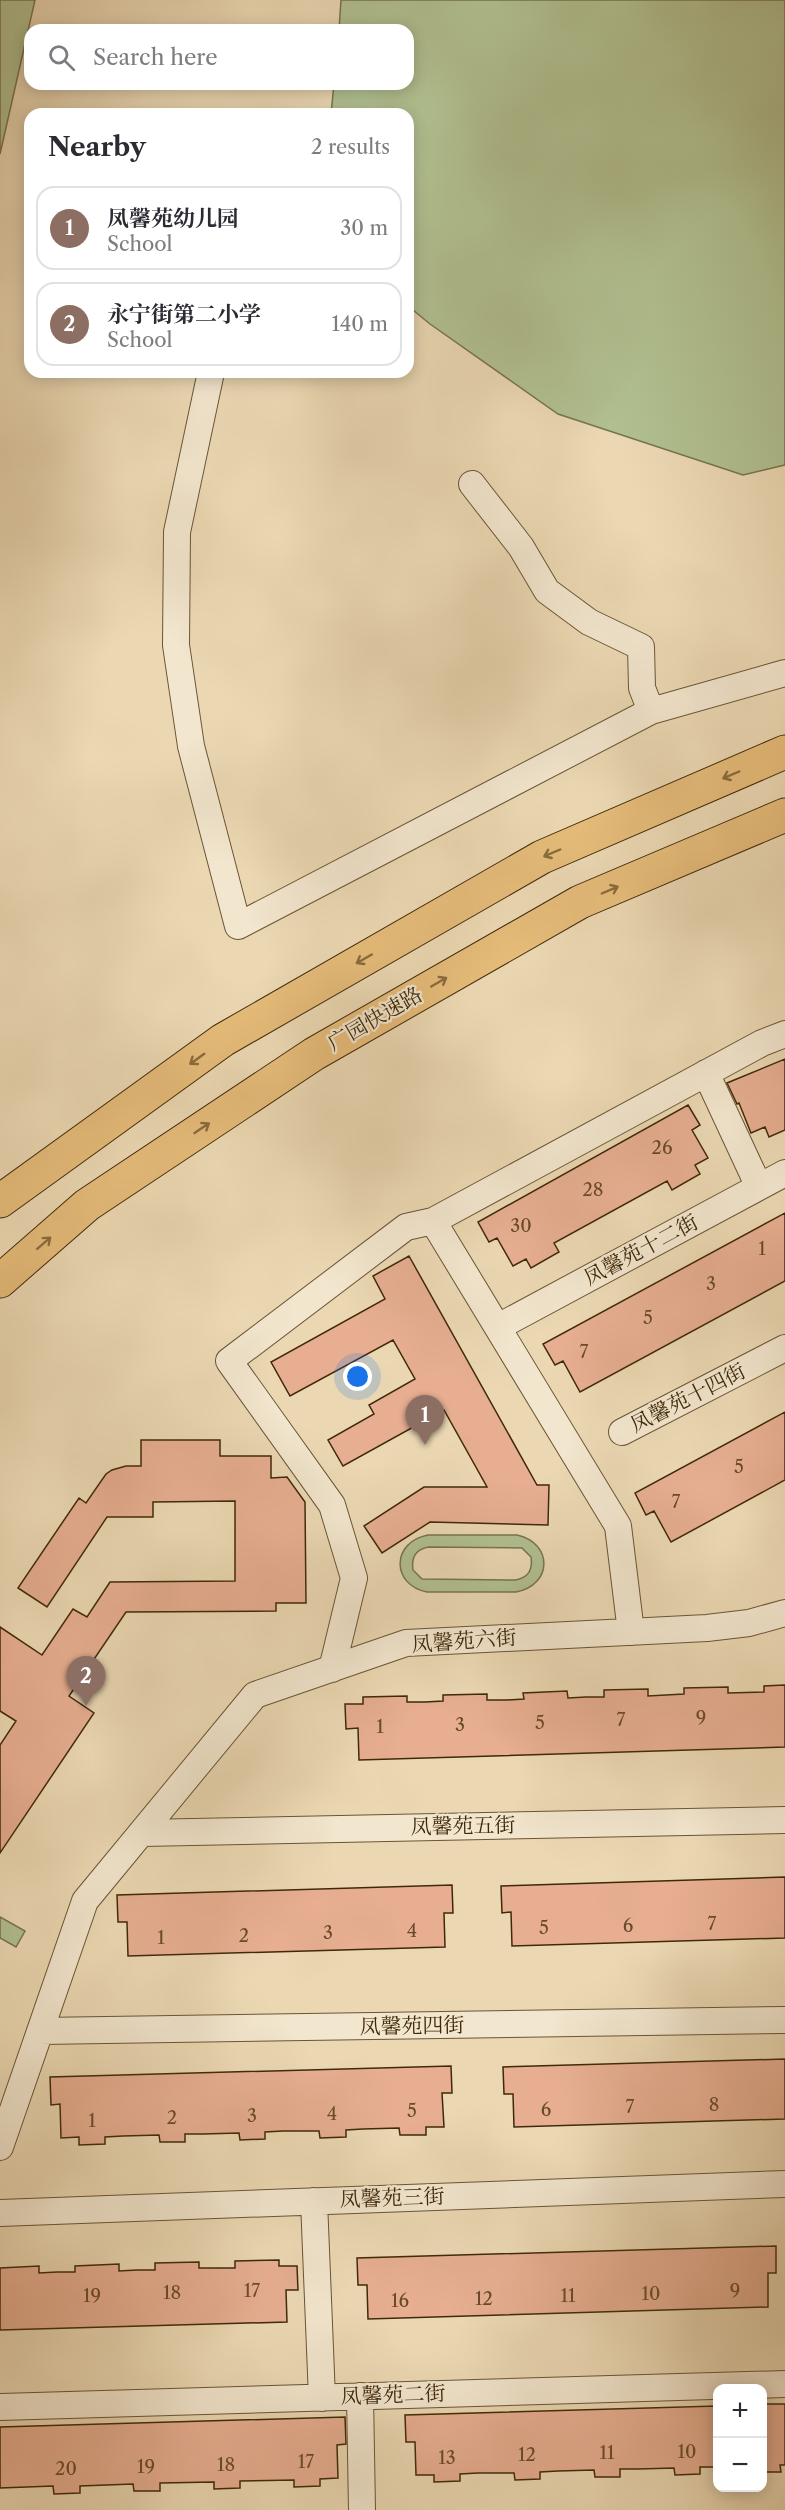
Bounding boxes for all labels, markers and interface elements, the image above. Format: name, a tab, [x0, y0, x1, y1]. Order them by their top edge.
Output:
search box	[24, 24, 414, 90]
icon: search	[45, 41, 78, 74]
text: Search here	[93, 44, 218, 71]
text: Nearby	[48, 131, 146, 163]
text: 2 results	[311, 135, 390, 159]
text: 凤馨苑幼儿园	[107, 205, 239, 232]
text: 1	[65, 216, 74, 240]
text: 30 m	[340, 216, 388, 240]
text: School	[107, 232, 172, 256]
text: 永宁街第二小学	[107, 301, 261, 328]
text: 2	[64, 312, 75, 336]
text: 140 m	[331, 312, 388, 336]
text: School	[107, 328, 172, 352]
one-way arrow	[723, 770, 741, 782]
one-way arrow	[544, 847, 562, 859]
one-way arrow	[601, 883, 619, 895]
one-way arrow	[356, 953, 373, 965]
one-way arrow	[430, 976, 447, 988]
street label: 广园快速路	[323, 981, 426, 1056]
one-way arrow	[189, 1053, 205, 1065]
one-way arrow	[193, 1122, 210, 1135]
house number: 26	[652, 1137, 672, 1159]
house number: 28	[582, 1179, 604, 1201]
street label: 凤馨苑十二街	[579, 1209, 702, 1290]
house number: 30	[510, 1215, 532, 1237]
one-way arrow	[36, 1236, 51, 1250]
house number: 1	[758, 1238, 766, 1260]
house number: 3	[706, 1273, 716, 1295]
house number: 5	[643, 1307, 653, 1329]
house number: 7	[580, 1341, 589, 1363]
street label: 凤馨苑十四街	[626, 1358, 750, 1437]
your location	[343, 1362, 372, 1391]
pin: 1	[406, 1396, 444, 1445]
house number: 5	[734, 1456, 744, 1478]
house number: 7	[672, 1491, 681, 1513]
street label: 凤馨苑六街	[411, 1624, 517, 1657]
pin: 2	[66, 1656, 106, 1706]
house number: 9	[696, 1707, 706, 1729]
house number: 7	[617, 1709, 626, 1731]
house number: 5	[535, 1712, 545, 1734]
house number: 3	[455, 1714, 465, 1736]
house number: 1	[376, 1716, 384, 1738]
street label: 凤馨苑五街	[410, 1812, 516, 1839]
house number: 7	[708, 1913, 717, 1935]
house number: 6	[623, 1915, 633, 1937]
house number: 5	[539, 1917, 549, 1939]
house number: 4	[407, 1920, 417, 1942]
house number: 3	[323, 1922, 333, 1944]
house number: 2	[239, 1925, 249, 1947]
house number: 1	[157, 1927, 165, 1949]
street label: 凤馨苑四街	[359, 2012, 465, 2039]
house number: 8	[709, 2094, 719, 2116]
house number: 7	[626, 2096, 635, 2118]
house number: 6	[541, 2099, 551, 2121]
house number: 5	[407, 2100, 417, 2122]
house number: 4	[327, 2103, 337, 2125]
house number: 3	[247, 2105, 257, 2127]
house number: 2	[167, 2107, 177, 2129]
house number: 1	[88, 2110, 96, 2132]
street label: 凤馨苑三街	[339, 2183, 445, 2212]
house number: 17	[244, 2280, 260, 2302]
house number: 9	[730, 2280, 740, 2302]
house number: 18	[163, 2282, 181, 2304]
house number: 10	[642, 2283, 660, 2305]
house number: 19	[83, 2285, 101, 2307]
house number: 11	[560, 2285, 576, 2307]
house number: 12	[475, 2288, 493, 2310]
house number: 16	[391, 2290, 409, 2312]
street label: 凤馨苑二街	[340, 2380, 446, 2409]
map controls	[713, 2384, 767, 2492]
button: +	[713, 2384, 767, 2438]
button: −	[713, 2438, 767, 2492]
house number: 10	[678, 2441, 696, 2463]
house number: 11	[599, 2442, 615, 2464]
house number: 12	[518, 2444, 536, 2466]
house number: 13	[438, 2447, 456, 2469]
house number: 17	[298, 2451, 314, 2473]
house number: 18	[217, 2454, 235, 2476]
house number: 19	[137, 2456, 155, 2478]
house number: 20	[55, 2458, 77, 2480]

